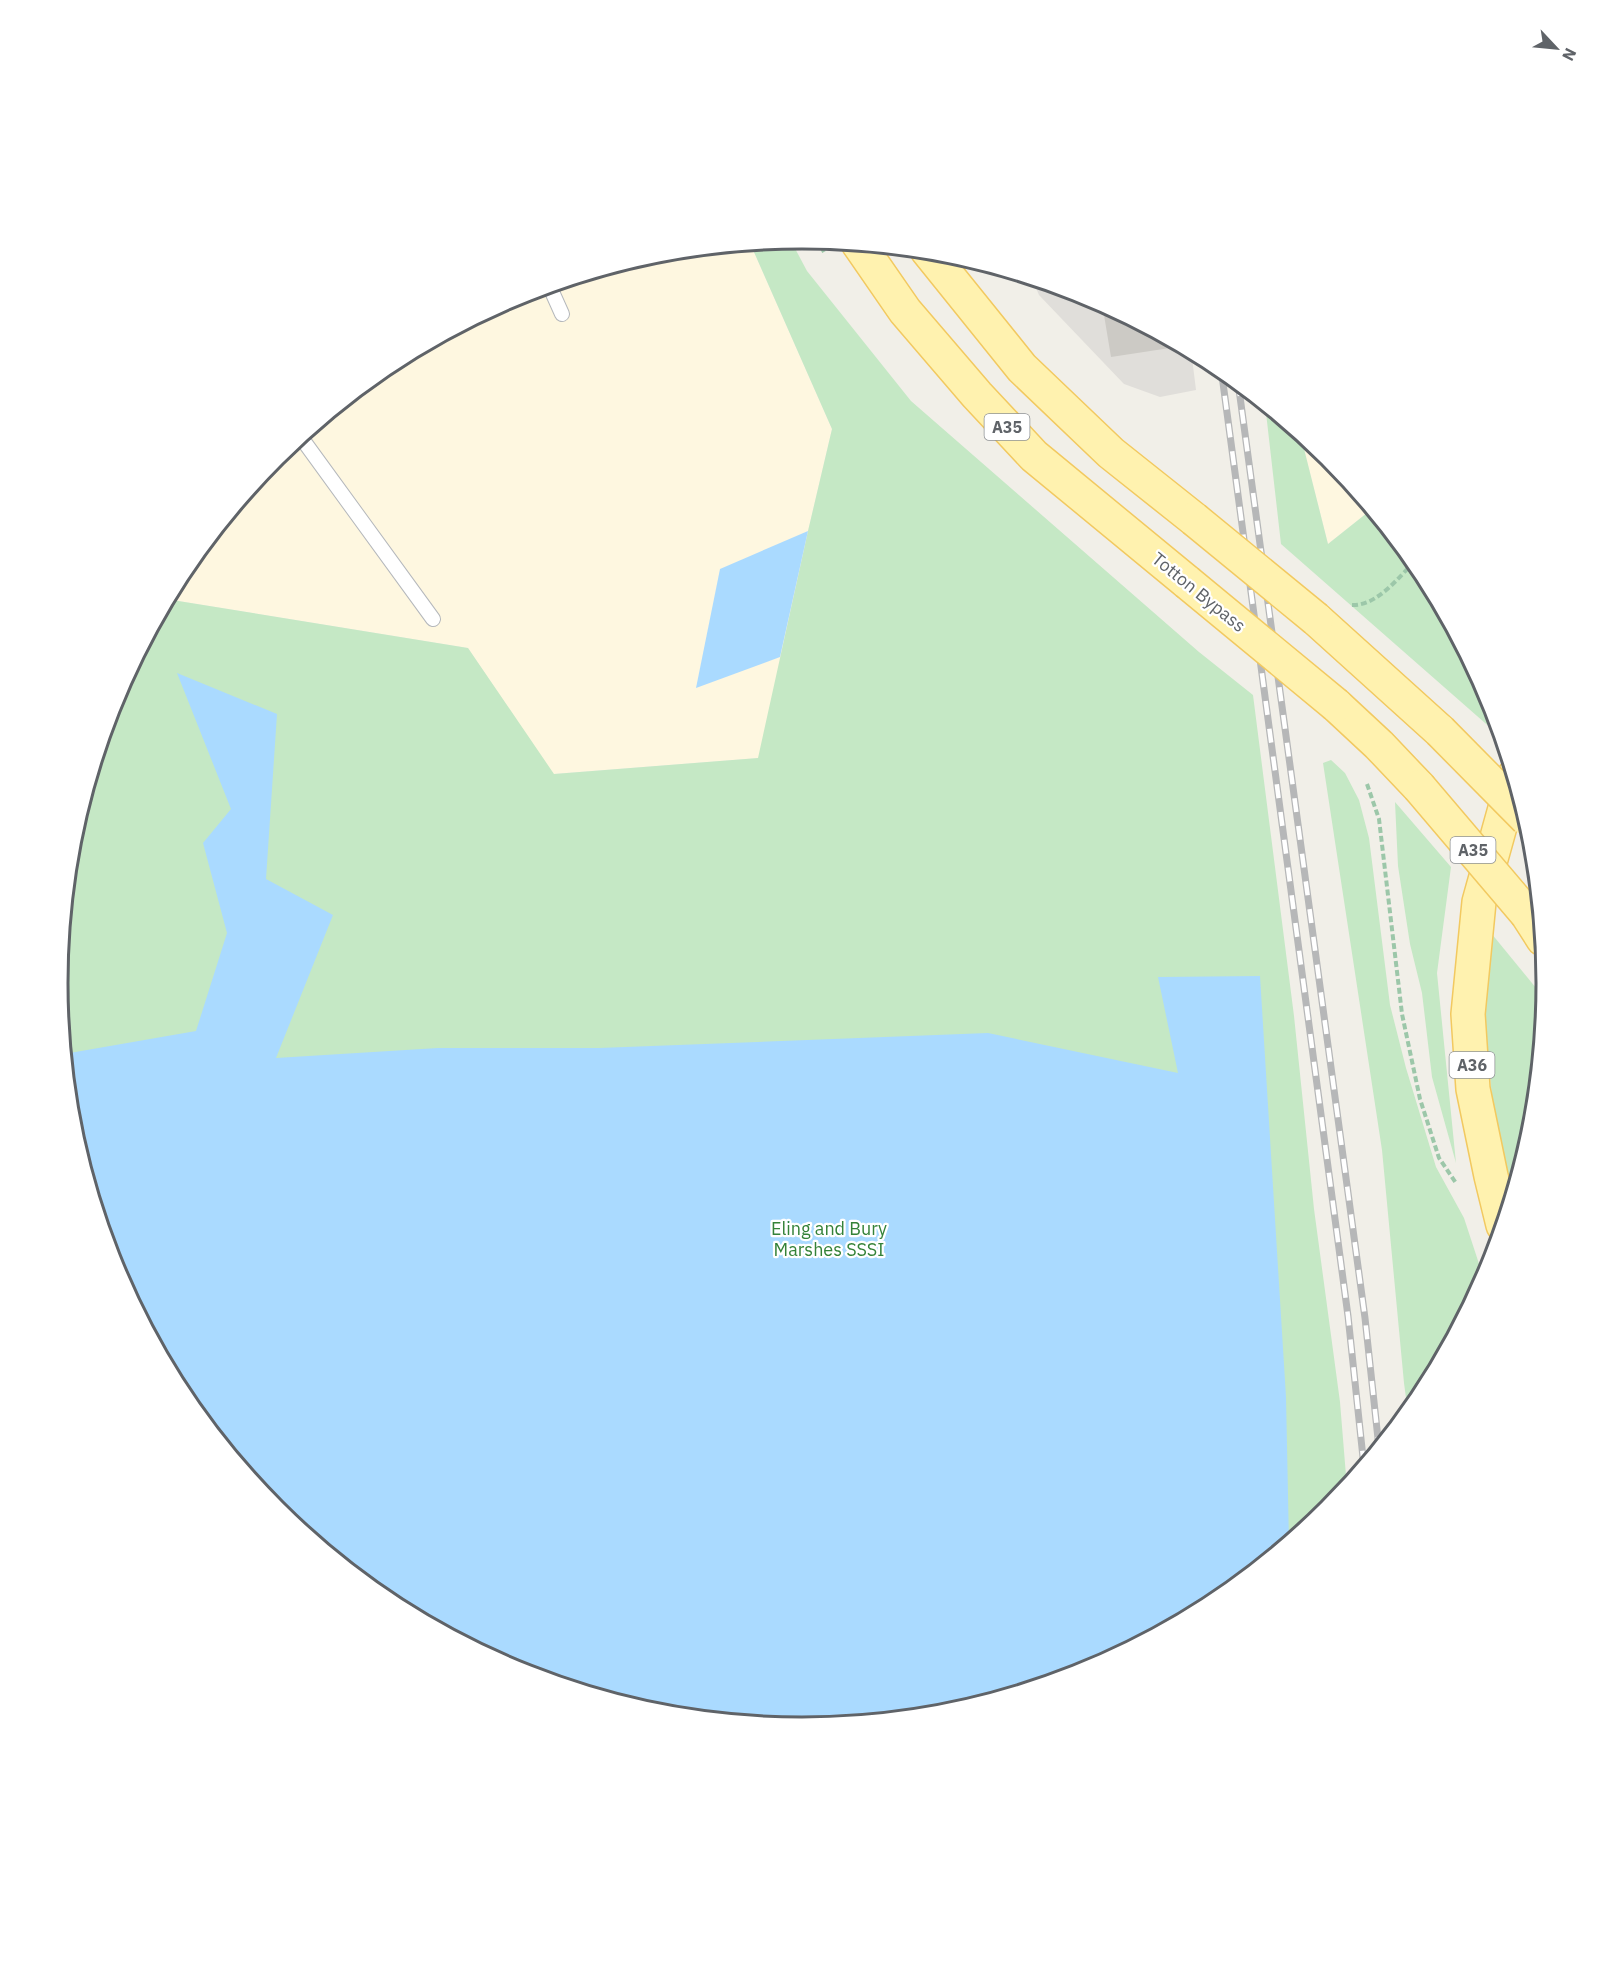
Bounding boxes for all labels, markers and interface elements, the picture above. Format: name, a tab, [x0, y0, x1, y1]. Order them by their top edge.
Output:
north arrow	[1526, 18, 1586, 78]
text: N	[1558, 45, 1581, 64]
road number: A35	[984, 414, 1030, 440]
street label: Totton Bypass	[1147, 547, 1251, 637]
road number: A35	[1450, 837, 1496, 863]
road number: A36	[1450, 1052, 1494, 1078]
park label: Eling and Bury Marshes SSSI	[771, 1217, 887, 1261]

